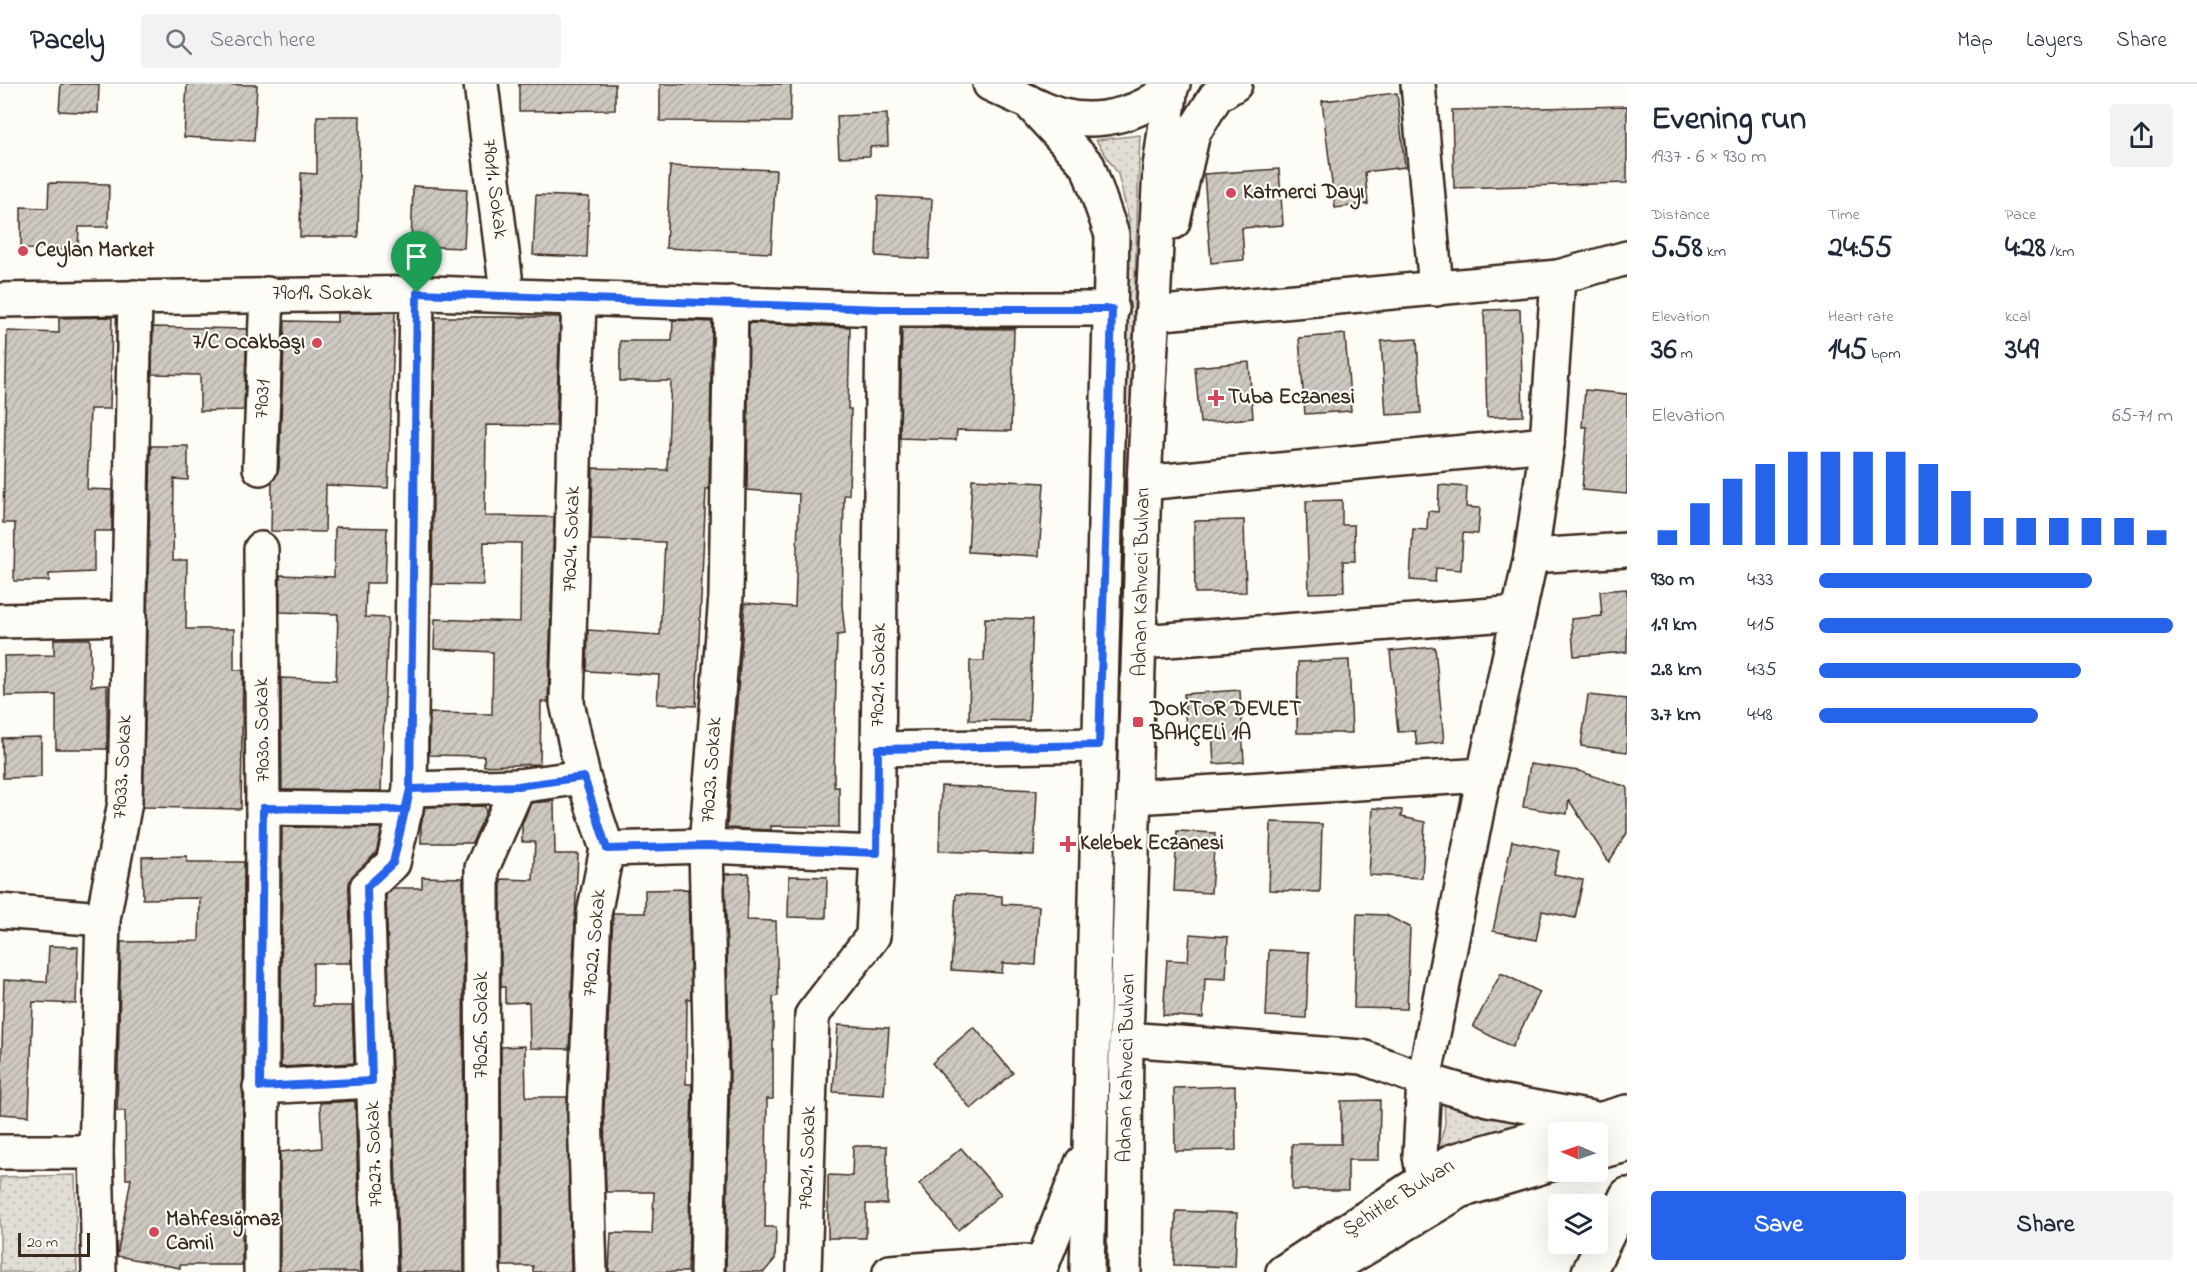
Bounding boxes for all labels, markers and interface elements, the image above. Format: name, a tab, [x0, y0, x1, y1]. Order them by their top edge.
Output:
search box	[141, 14, 561, 68]
text: Pacely	[30, 21, 105, 62]
icon: search	[162, 25, 195, 58]
text: Search here	[210, 25, 315, 57]
text: Map	[1957, 26, 1993, 56]
text: Layers	[2026, 26, 2083, 56]
text: Share	[2116, 26, 2167, 56]
text: Evening run	[1651, 96, 1806, 144]
button: share	[2110, 104, 2173, 167]
street label: 79011. Sokak	[473, 137, 515, 241]
text: 19:37 · 6 × 930 m	[1651, 143, 1767, 172]
place label: Katmerci Dayı	[1243, 178, 1365, 210]
marker: Katmerci Dayı	[1224, 186, 1238, 200]
text: Distance	[1651, 203, 1710, 227]
text: Time	[1828, 203, 1860, 227]
text: Pace	[2005, 203, 2036, 227]
text: 5.58	[1651, 227, 1703, 271]
text: 24:55	[1828, 227, 1892, 271]
text: 4:28	[2005, 227, 2046, 271]
pin	[391, 231, 442, 293]
place label: Ceylan Market	[35, 236, 155, 268]
icon: arrive	[400, 240, 433, 273]
text: km	[1703, 240, 1726, 264]
text: /km	[2046, 240, 2074, 264]
marker: Ceylan Market	[16, 244, 30, 258]
street label: 79019. Sokak	[272, 279, 373, 309]
text: Elevation	[1651, 305, 1710, 329]
text: Heart rate	[1828, 305, 1894, 329]
text: kcal	[2005, 305, 2030, 329]
place label: 7/C Ocakbaşı	[193, 328, 305, 358]
text: 36	[1651, 329, 1677, 373]
text: 145	[1828, 329, 1867, 373]
text: 349	[2005, 329, 2039, 373]
marker: 7/C Ocakbaşı	[310, 336, 324, 350]
text: m	[1677, 342, 1693, 366]
text: bpm	[1867, 342, 1901, 366]
street label: 79031	[247, 378, 279, 419]
place label: Tuba Eczanesi	[1228, 383, 1355, 413]
marker: Tuba Eczanesi	[1209, 391, 1223, 405]
text: Elevation	[1651, 402, 1725, 431]
text: 65–71 m	[2112, 402, 2173, 431]
street label: 79024. Sokak	[555, 485, 589, 593]
street label: Adnan Kahveci Bulvarı	[1125, 487, 1159, 677]
text: 930 m	[1651, 566, 1694, 595]
text: 4:33	[1747, 566, 1773, 595]
text: 1.9 km	[1651, 611, 1697, 640]
text: 4:15	[1747, 611, 1775, 640]
street label: 79021. Sokak	[863, 622, 895, 727]
text: 2.8 km	[1651, 656, 1702, 685]
text: 4:35	[1747, 656, 1777, 685]
street label: 79030. Sokak	[247, 677, 279, 783]
place label: DOKTOR DEVLET BAHÇELİ 1A	[1149, 695, 1301, 749]
text: 3.7 km	[1651, 701, 1701, 730]
text: 4:48	[1747, 701, 1773, 730]
street label: 79033. Sokak	[105, 713, 141, 820]
street label: 79023. Sokak	[693, 715, 731, 824]
marker: DOKTOR DEVLET BAHÇELİ 1A	[1131, 715, 1145, 729]
place label: Kelebek Eczanesi	[1080, 829, 1224, 859]
marker: Kelebek Eczanesi	[1061, 837, 1075, 851]
street label: 79022. Sokak	[575, 887, 615, 998]
street label: 79026. Sokak	[467, 971, 497, 1078]
street label: Adnan Kahveci Bulvarı	[1110, 973, 1144, 1163]
street label: 79027. Sokak	[358, 1100, 392, 1208]
street label: 79021. Sokak	[791, 1105, 825, 1211]
north arrow	[1548, 1122, 1608, 1182]
map controls	[1548, 1122, 1608, 1254]
street label: Şehitler Bulvarı	[1337, 1151, 1461, 1245]
button: Save	[1651, 1191, 1906, 1260]
button: Share	[1918, 1191, 2173, 1260]
button: layers	[1548, 1194, 1608, 1254]
place label: Mahfesığmaz Camiİ	[166, 1205, 281, 1259]
marker: Mahfesığmaz Camiİ	[147, 1225, 161, 1239]
scale bar	[18, 1230, 90, 1258]
text: 20 m	[27, 1231, 58, 1255]

